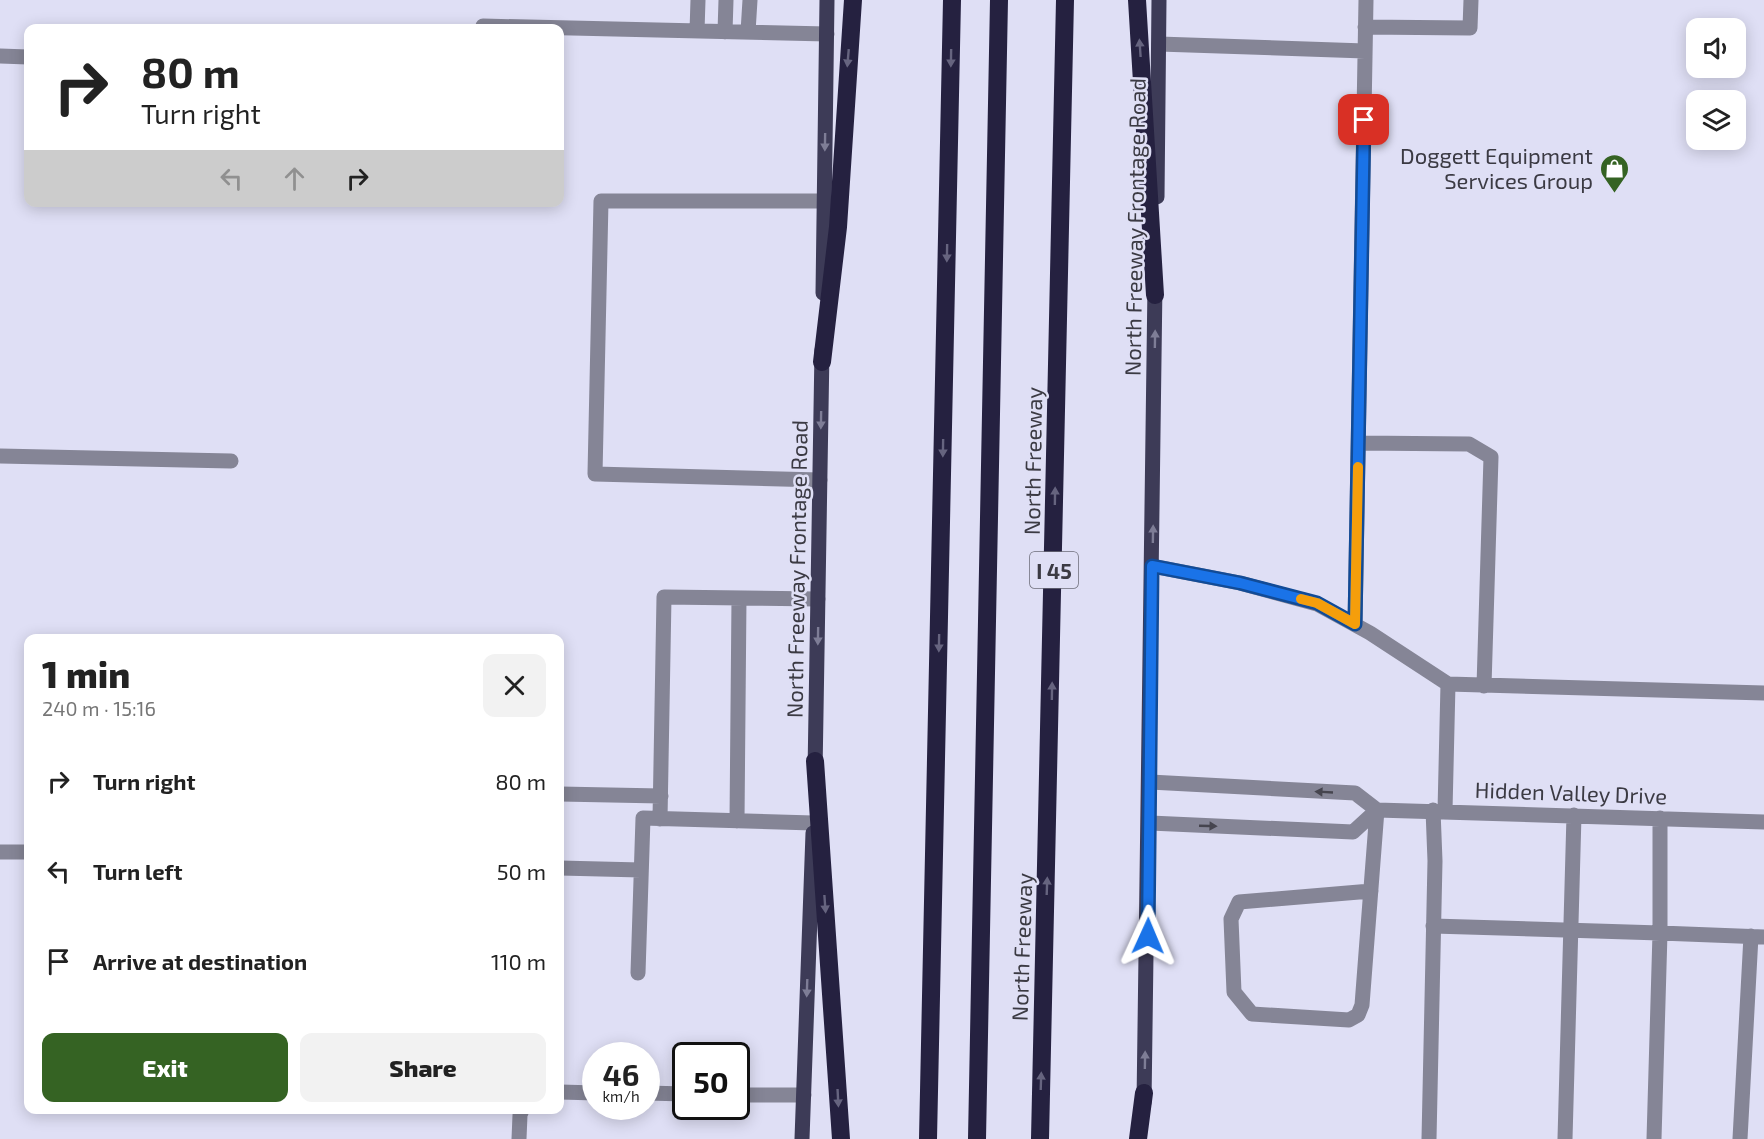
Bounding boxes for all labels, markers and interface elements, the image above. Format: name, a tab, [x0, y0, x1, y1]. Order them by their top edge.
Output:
map controls	[1686, 18, 1746, 150]
button: sound	[1686, 18, 1746, 78]
one-way arrow	[1136, 38, 1145, 57]
text: 80 m	[141, 46, 240, 96]
icon: right	[42, 48, 120, 126]
one-way arrow	[843, 49, 853, 68]
one-way arrow	[946, 49, 956, 68]
street label: North Freeway Frontage Road	[1118, 78, 1150, 376]
button: layers	[1686, 90, 1746, 150]
pin	[1338, 94, 1389, 145]
text: Turn right	[141, 97, 261, 129]
icon: arrive	[1347, 103, 1380, 136]
one-way arrow	[820, 133, 830, 152]
place label: Doggett Equipment Services Group	[1400, 142, 1593, 193]
shop icon: Doggett Equipment Services Group	[1598, 152, 1630, 194]
icon: left	[215, 162, 248, 195]
icon: ahead	[278, 162, 311, 195]
icon: right	[341, 162, 374, 195]
one-way arrow	[942, 244, 952, 263]
one-way arrow	[1150, 329, 1160, 348]
street label: North Freeway	[1018, 386, 1046, 535]
one-way arrow	[817, 411, 826, 430]
street label: North Freeway Frontage Road	[780, 420, 812, 718]
one-way arrow	[938, 439, 948, 458]
one-way arrow	[1051, 486, 1060, 505]
one-way arrow	[1148, 524, 1158, 543]
road number: I 45	[1030, 552, 1078, 588]
one-way arrow	[813, 626, 823, 645]
one-way arrow	[934, 634, 943, 653]
text: 1 min	[42, 652, 130, 695]
button: close	[483, 654, 546, 717]
one-way arrow	[1047, 681, 1056, 700]
text: 240 m · 15:16	[42, 696, 156, 720]
icon: right	[42, 765, 75, 798]
text: Turn right	[93, 768, 195, 794]
text: 80 m	[495, 768, 546, 794]
street label: Hidden Valley Drive	[1474, 776, 1668, 808]
one-way arrow	[1315, 787, 1334, 796]
one-way arrow	[1199, 821, 1218, 831]
icon: left	[42, 855, 75, 888]
text: Turn left	[93, 858, 182, 884]
text: 50 m	[497, 858, 546, 884]
street label: North Freeway	[1005, 872, 1037, 1022]
one-way arrow	[1042, 876, 1052, 895]
one-way arrow	[820, 894, 830, 913]
position arrow	[1116, 904, 1180, 968]
icon: arrive	[42, 945, 75, 978]
text: Arrive at destination	[93, 948, 307, 974]
text: 110 m	[491, 948, 546, 974]
one-way arrow	[803, 978, 812, 997]
button: Exit	[42, 1033, 288, 1102]
button: Share	[300, 1033, 546, 1102]
speed limit sign: 50	[672, 1042, 750, 1120]
one-way arrow	[1140, 1050, 1150, 1069]
text: 46	[603, 1056, 639, 1092]
one-way arrow	[1037, 1071, 1046, 1090]
text: km/h	[602, 1087, 640, 1105]
one-way arrow	[834, 1089, 843, 1108]

